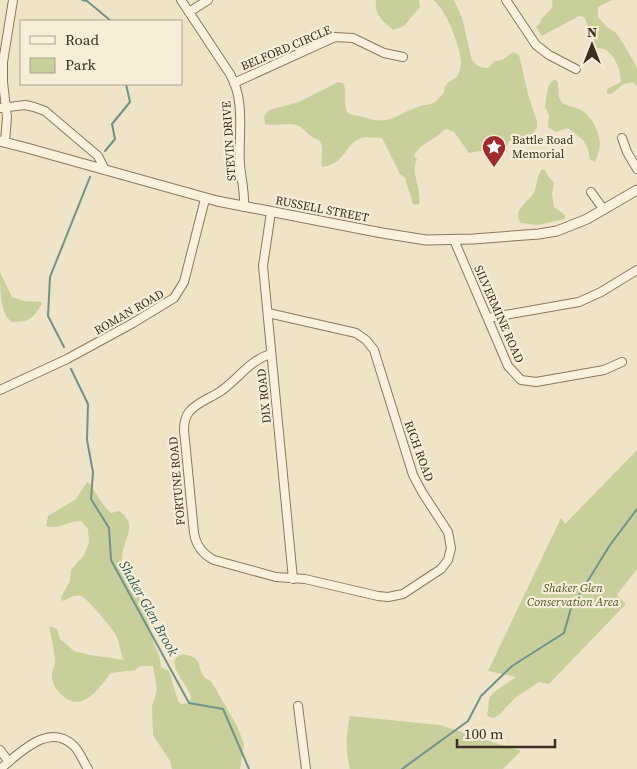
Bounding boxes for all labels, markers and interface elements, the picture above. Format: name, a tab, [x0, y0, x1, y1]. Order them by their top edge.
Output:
legend	[20, 20, 182, 85]
north arrow	[567, 20, 617, 70]
street label: BELFORD CIRCLE	[238, 22, 334, 74]
text: N	[587, 22, 597, 42]
text: Road	[65, 29, 99, 50]
text: Park	[65, 54, 97, 75]
street label: STEVIN DRIVE	[218, 100, 240, 182]
place label: Battle Road Memorial	[512, 132, 573, 162]
place icon: Battle Road Memorial	[481, 134, 507, 168]
street label: RUSSELL STREET	[274, 192, 371, 226]
street label: SILVERMINE ROAD	[470, 263, 528, 365]
street label: ROMAN ROAD	[91, 286, 167, 338]
street label: DIX ROAD	[253, 368, 275, 424]
street label: RICH ROAD	[401, 418, 437, 484]
street label: FORTUNE ROAD	[165, 436, 189, 526]
water label: Shaker Glen Brook	[114, 557, 184, 660]
park label: Shaker Glen Conservation Area	[527, 580, 620, 610]
scale bar	[457, 716, 554, 748]
text: 100 m	[464, 723, 504, 744]

